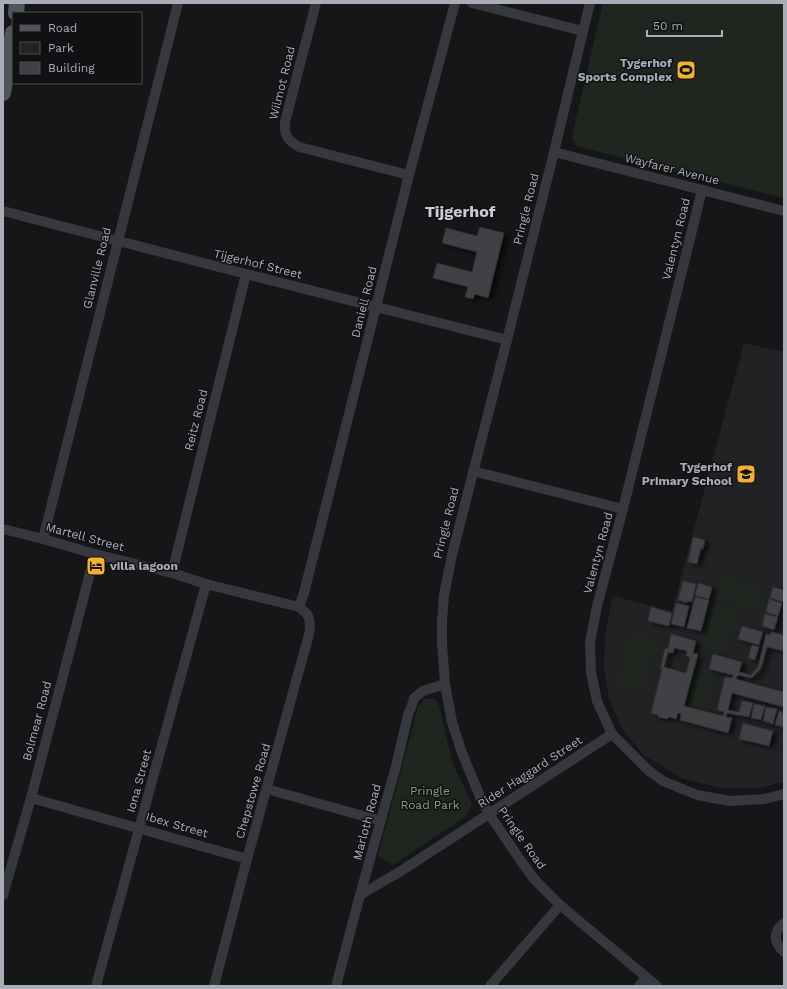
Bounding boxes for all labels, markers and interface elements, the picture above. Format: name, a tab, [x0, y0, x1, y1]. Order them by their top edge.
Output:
legend	[12, 12, 142, 84]
scale bar	[647, 12, 722, 38]
text: 50 m	[653, 19, 683, 33]
text: Road	[48, 21, 77, 35]
text: Park	[48, 41, 74, 55]
street label: Wilmot Road	[266, 45, 298, 121]
place label: Tygerhof Sports Complex	[578, 56, 672, 84]
sports icon: Tygerhof Sports Complex	[675, 59, 697, 81]
text: Building	[48, 61, 95, 75]
street label: Wayfarer Avenue	[623, 150, 721, 188]
street label: Pringle Road	[510, 172, 542, 246]
street label: Valentyn Road	[659, 197, 693, 281]
district label: Tijgerhof	[425, 202, 496, 221]
street label: Glanville Road	[80, 226, 114, 310]
street label: Tijgerhof Street	[212, 246, 304, 282]
street label: Daniell Road	[348, 265, 380, 339]
street label: Reitz Road	[182, 388, 210, 452]
place label: Tygerhof Primary School	[642, 460, 732, 488]
school or university icon: Tygerhof Primary School	[735, 463, 757, 485]
street label: Pringle Road	[430, 486, 462, 560]
street label: Valentyn Road	[580, 511, 616, 595]
street label: Martell Street	[44, 520, 126, 554]
hotel icon: villa lagoon	[85, 555, 107, 577]
place label: villa lagoon	[109, 559, 178, 573]
street label: Bolmear Road	[20, 680, 54, 762]
street label: Rider Haggard Street	[475, 733, 585, 811]
street label: Chepstowe Road	[233, 742, 273, 840]
street label: Iona Street	[124, 748, 154, 814]
street label: Marloth Road	[350, 782, 384, 862]
park label: Pringle Road Park	[400, 784, 460, 812]
street label: Pringle Road	[495, 804, 549, 872]
street label: Ibex Street	[144, 809, 210, 841]

